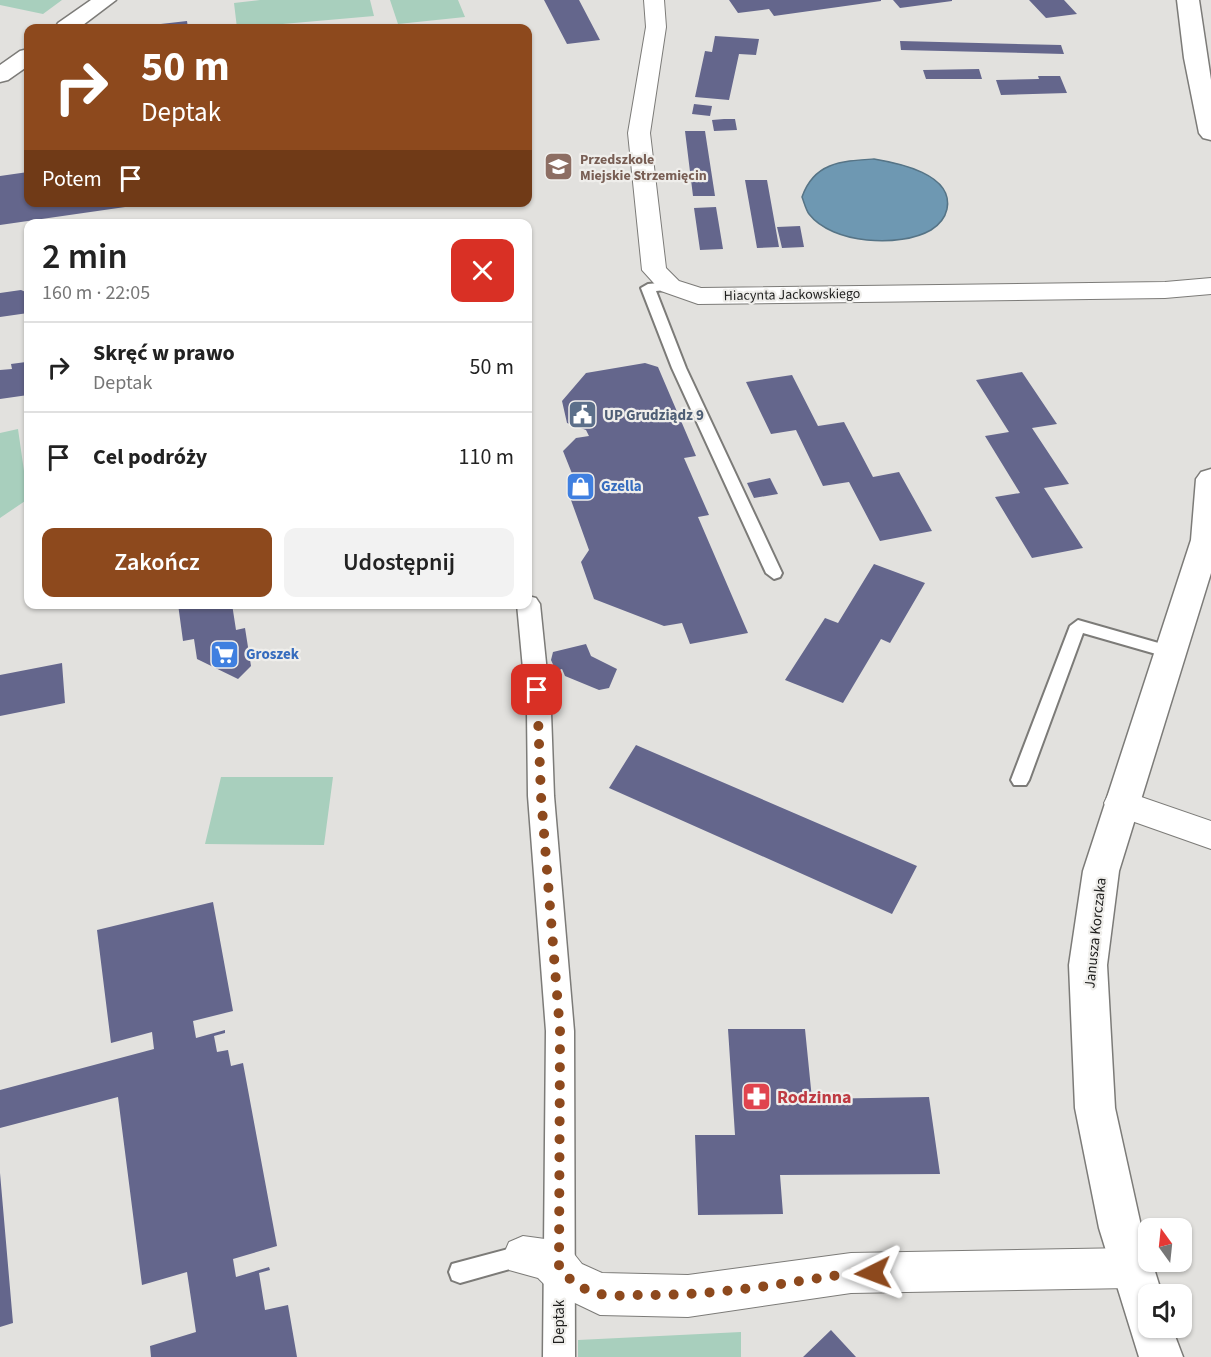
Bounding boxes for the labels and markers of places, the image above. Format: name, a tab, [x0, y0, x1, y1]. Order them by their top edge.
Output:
place label: Przedszkole Miejskie Strzemięcin	[580, 150, 707, 186]
school or university icon: Przedszkole Miejskie Strzemięcin	[543, 151, 575, 183]
public building icon: UP Grudziądz 9	[567, 399, 599, 431]
place label: UP Grudziądz 9	[604, 405, 704, 426]
shop icon: Gzella	[564, 470, 596, 502]
place label: Gzella	[601, 476, 642, 497]
supermarket icon: Groszek	[209, 638, 241, 670]
place label: Groszek	[246, 644, 300, 665]
pin	[511, 664, 562, 715]
pharmacy icon: Rodzinna	[740, 1081, 772, 1113]
place label: Rodzinna	[777, 1085, 851, 1110]

